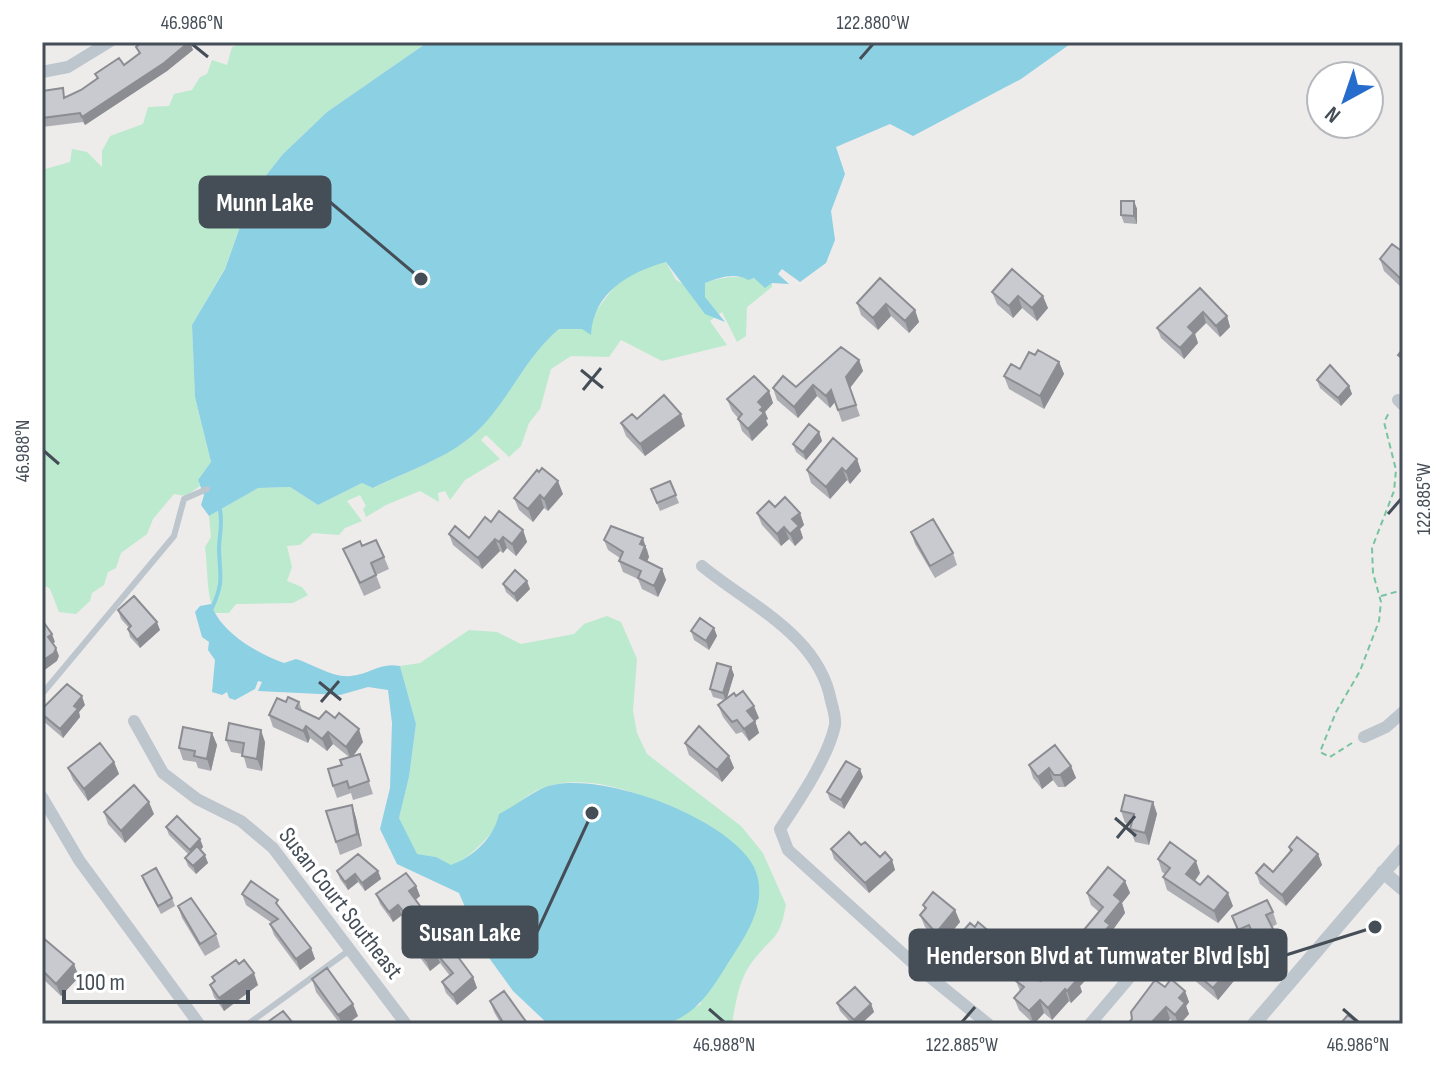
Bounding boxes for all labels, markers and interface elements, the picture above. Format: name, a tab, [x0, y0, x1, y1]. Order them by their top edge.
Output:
text: 46.986°N	[161, 11, 223, 35]
text: 122.880°W	[837, 11, 909, 35]
north arrow	[1305, 60, 1385, 140]
text: N	[1320, 100, 1346, 128]
callout: Munn Lake	[200, 177, 330, 227]
text: Munn Lake	[216, 188, 314, 219]
text: 46.988°N	[11, 420, 35, 482]
text: 122.885°W	[1412, 463, 1436, 535]
street label: Susan Court Southeast	[272, 822, 409, 985]
callout: Susan Lake	[403, 907, 537, 957]
text: Susan Lake	[419, 918, 521, 949]
callout: Henderson Blvd at Tumwater Blvd [sb]	[910, 930, 1286, 980]
text: Henderson Blvd at Tumwater Blvd [sb]	[926, 941, 1270, 972]
scale bar	[64, 954, 248, 1004]
text: 100 m	[76, 968, 125, 997]
text: 46.988°N	[693, 1033, 755, 1057]
text: 122.885°W	[926, 1033, 998, 1057]
text: 46.986°N	[1327, 1033, 1389, 1057]

